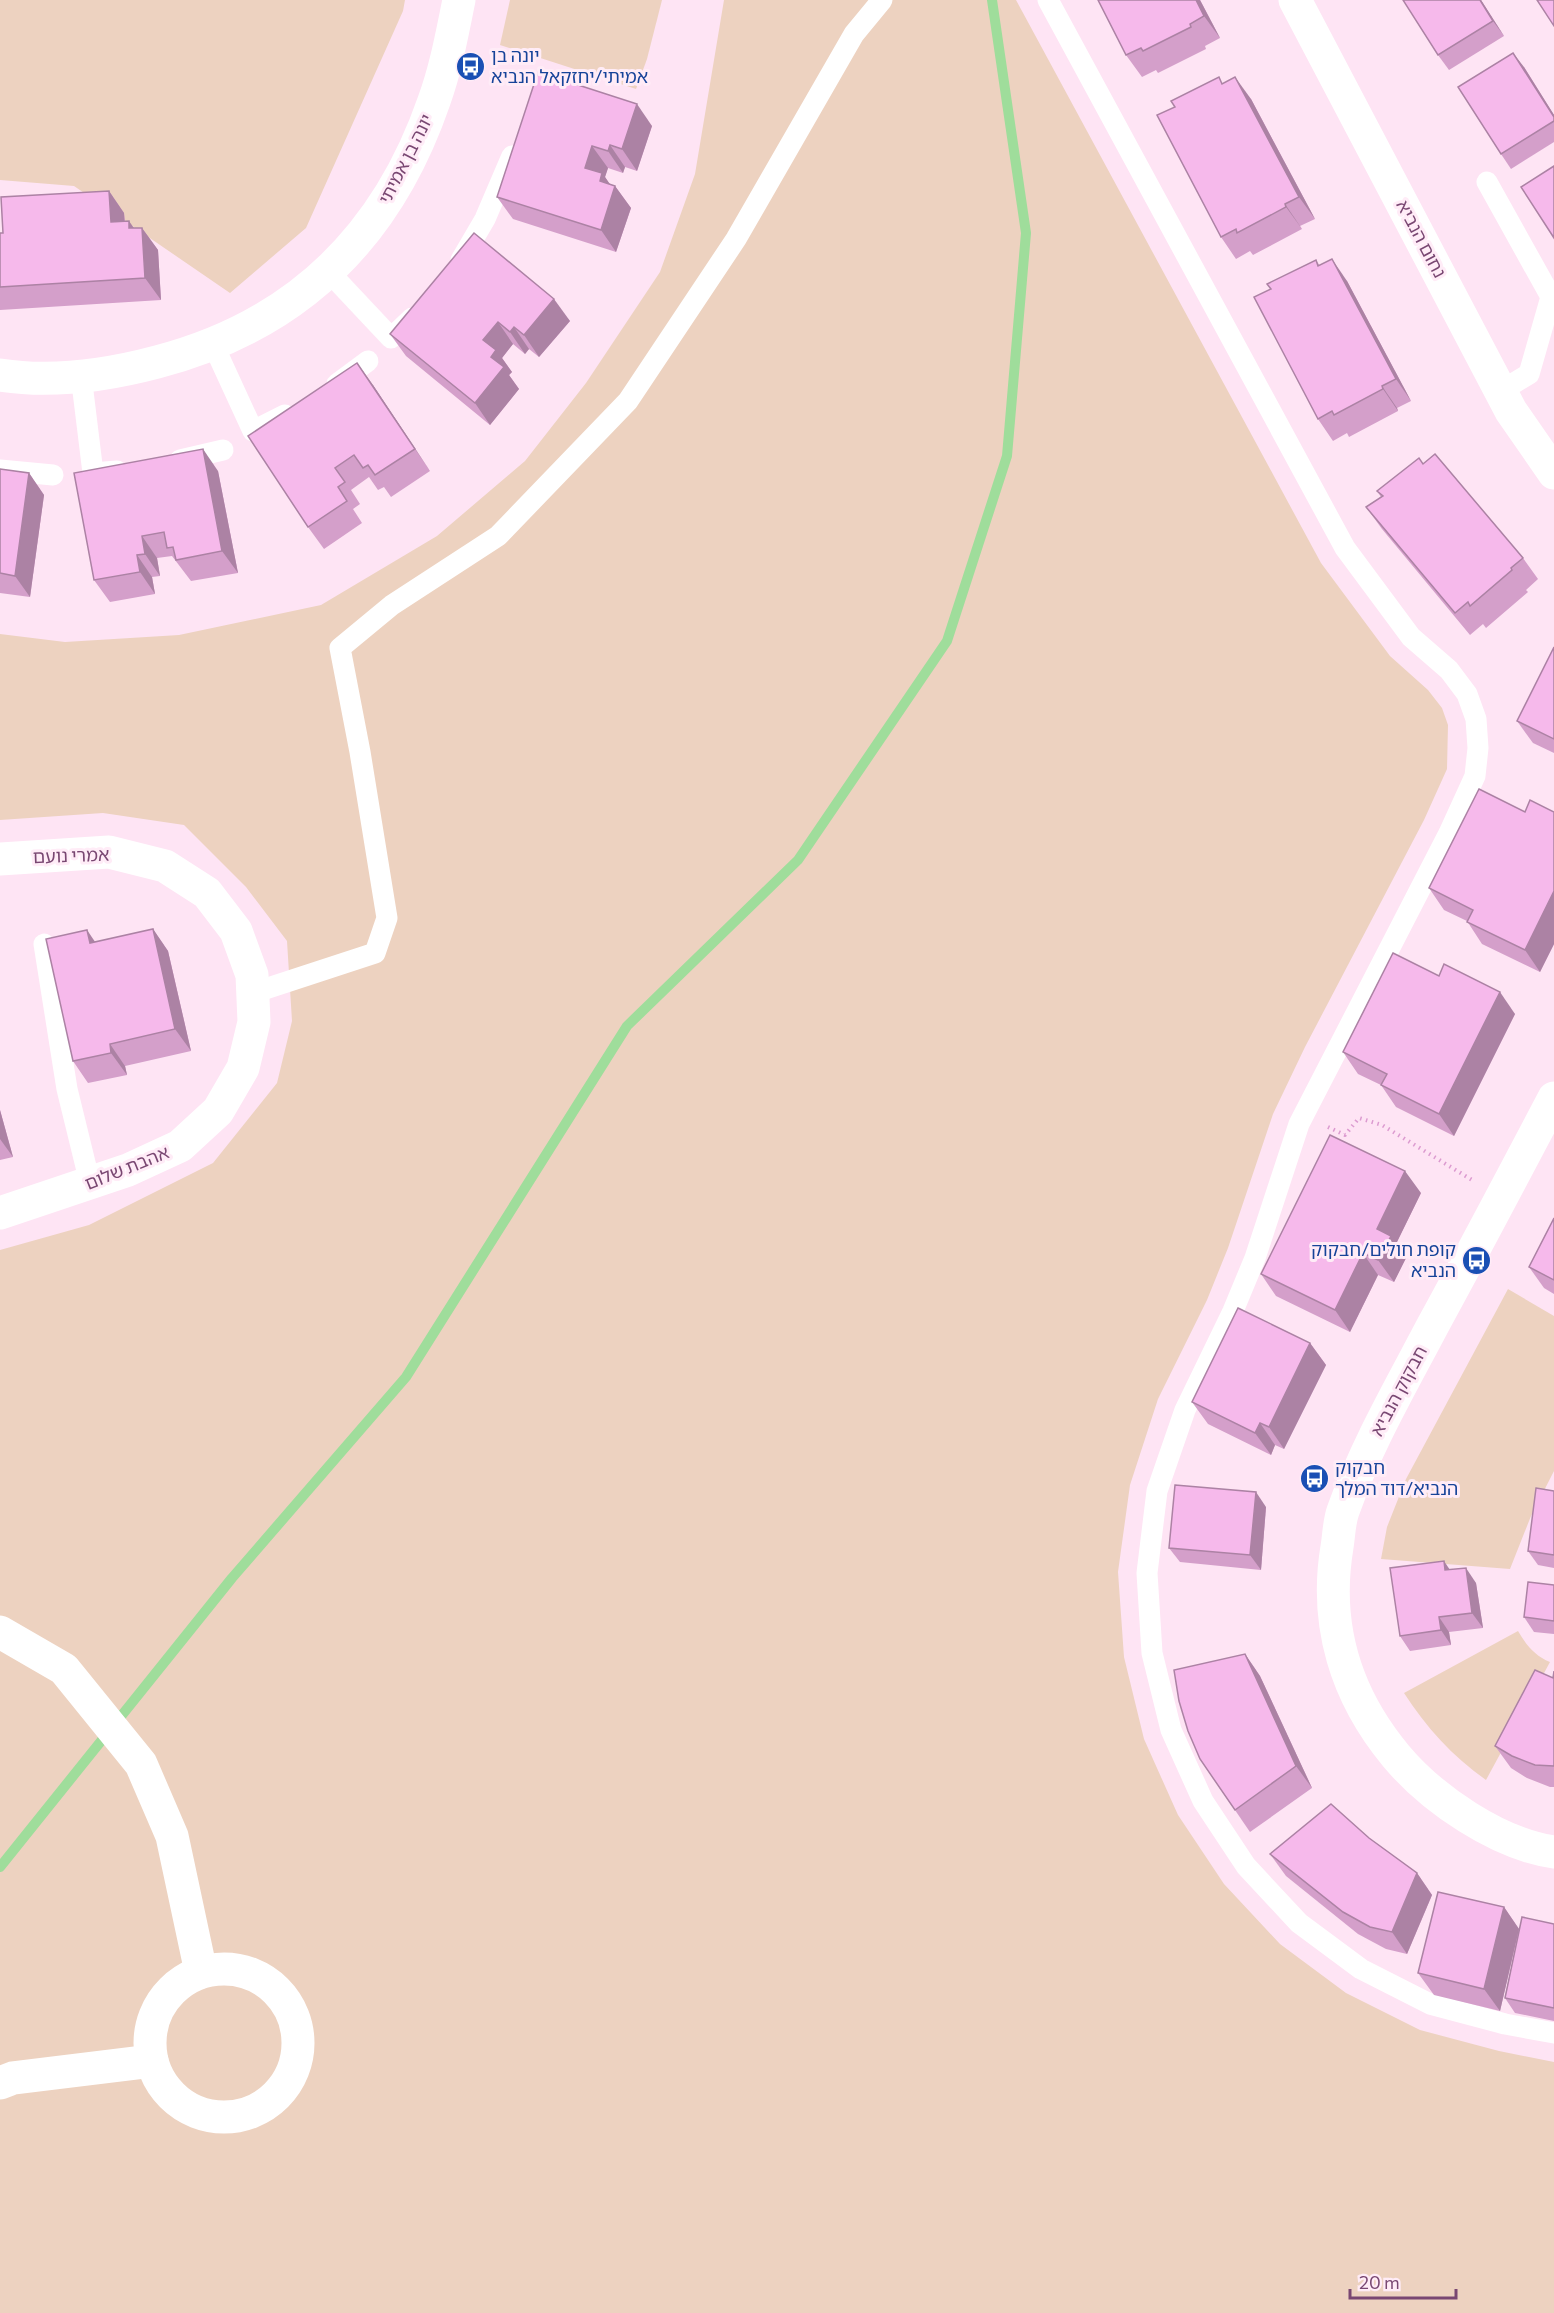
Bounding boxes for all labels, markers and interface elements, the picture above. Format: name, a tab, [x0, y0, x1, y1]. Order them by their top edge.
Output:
place label: יונה בן אמיתי/יחזקאל הנביא	[491, 44, 648, 87]
bus stop icon: יונה בן אמיתי/יחזקאל הנביא	[454, 50, 486, 82]
street label: יונה בן אמיתי	[373, 110, 437, 207]
street label: נחום הנביא	[1392, 196, 1452, 281]
street label: אמרי נועם	[32, 843, 110, 867]
street label: אהבת שלום	[81, 1140, 172, 1194]
place label: קופת חולים/חבקוק הנביא	[1311, 1238, 1456, 1281]
bus stop icon: קופת חולים/חבקוק הנביא	[1461, 1244, 1493, 1276]
street label: חבקוק הנביא	[1365, 1342, 1431, 1439]
place label: חבקוק הנביא/דוד המלך	[1335, 1456, 1458, 1499]
bus stop icon: חבקוק הנביא/דוד המלך	[1298, 1462, 1330, 1494]
scale bar	[1350, 2262, 1456, 2300]
text: 20 m	[1359, 2271, 1400, 2293]

